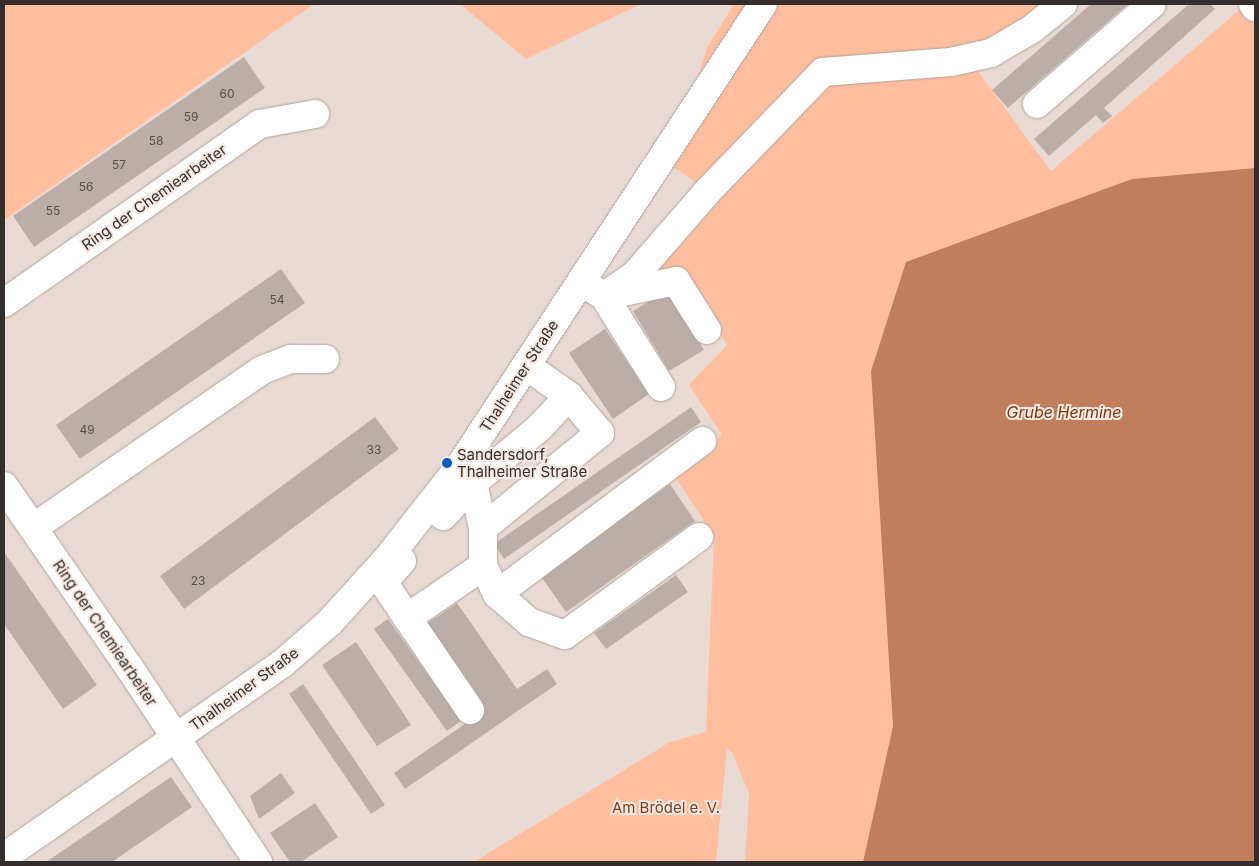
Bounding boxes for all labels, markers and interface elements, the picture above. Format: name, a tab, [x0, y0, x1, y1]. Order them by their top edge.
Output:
house number: 60	[219, 87, 235, 101]
house number: 59	[184, 110, 198, 124]
house number: 58	[149, 134, 163, 148]
street label: Ring der Chemiearbeiter	[78, 140, 230, 254]
house number: 57	[112, 158, 126, 172]
house number: 56	[79, 180, 93, 194]
house number: 55	[46, 204, 60, 218]
house number: 54	[269, 293, 285, 307]
street label: Thalheimer Straße	[476, 317, 562, 435]
water label: Grube Hermine	[1007, 402, 1121, 422]
house number: 49	[79, 423, 95, 437]
house number: 33	[367, 443, 381, 457]
place label: Sandersdorf, Thalheimer Straße	[457, 445, 587, 480]
marker: Sandersdorf, Thalheimer Straße	[441, 457, 453, 469]
street label: Ring der Chemiearbeiter	[49, 556, 161, 710]
house number: 23	[191, 574, 205, 588]
street label: Thalheimer Straße	[186, 643, 302, 735]
park label: Am Brödel e. V.	[612, 799, 720, 817]

